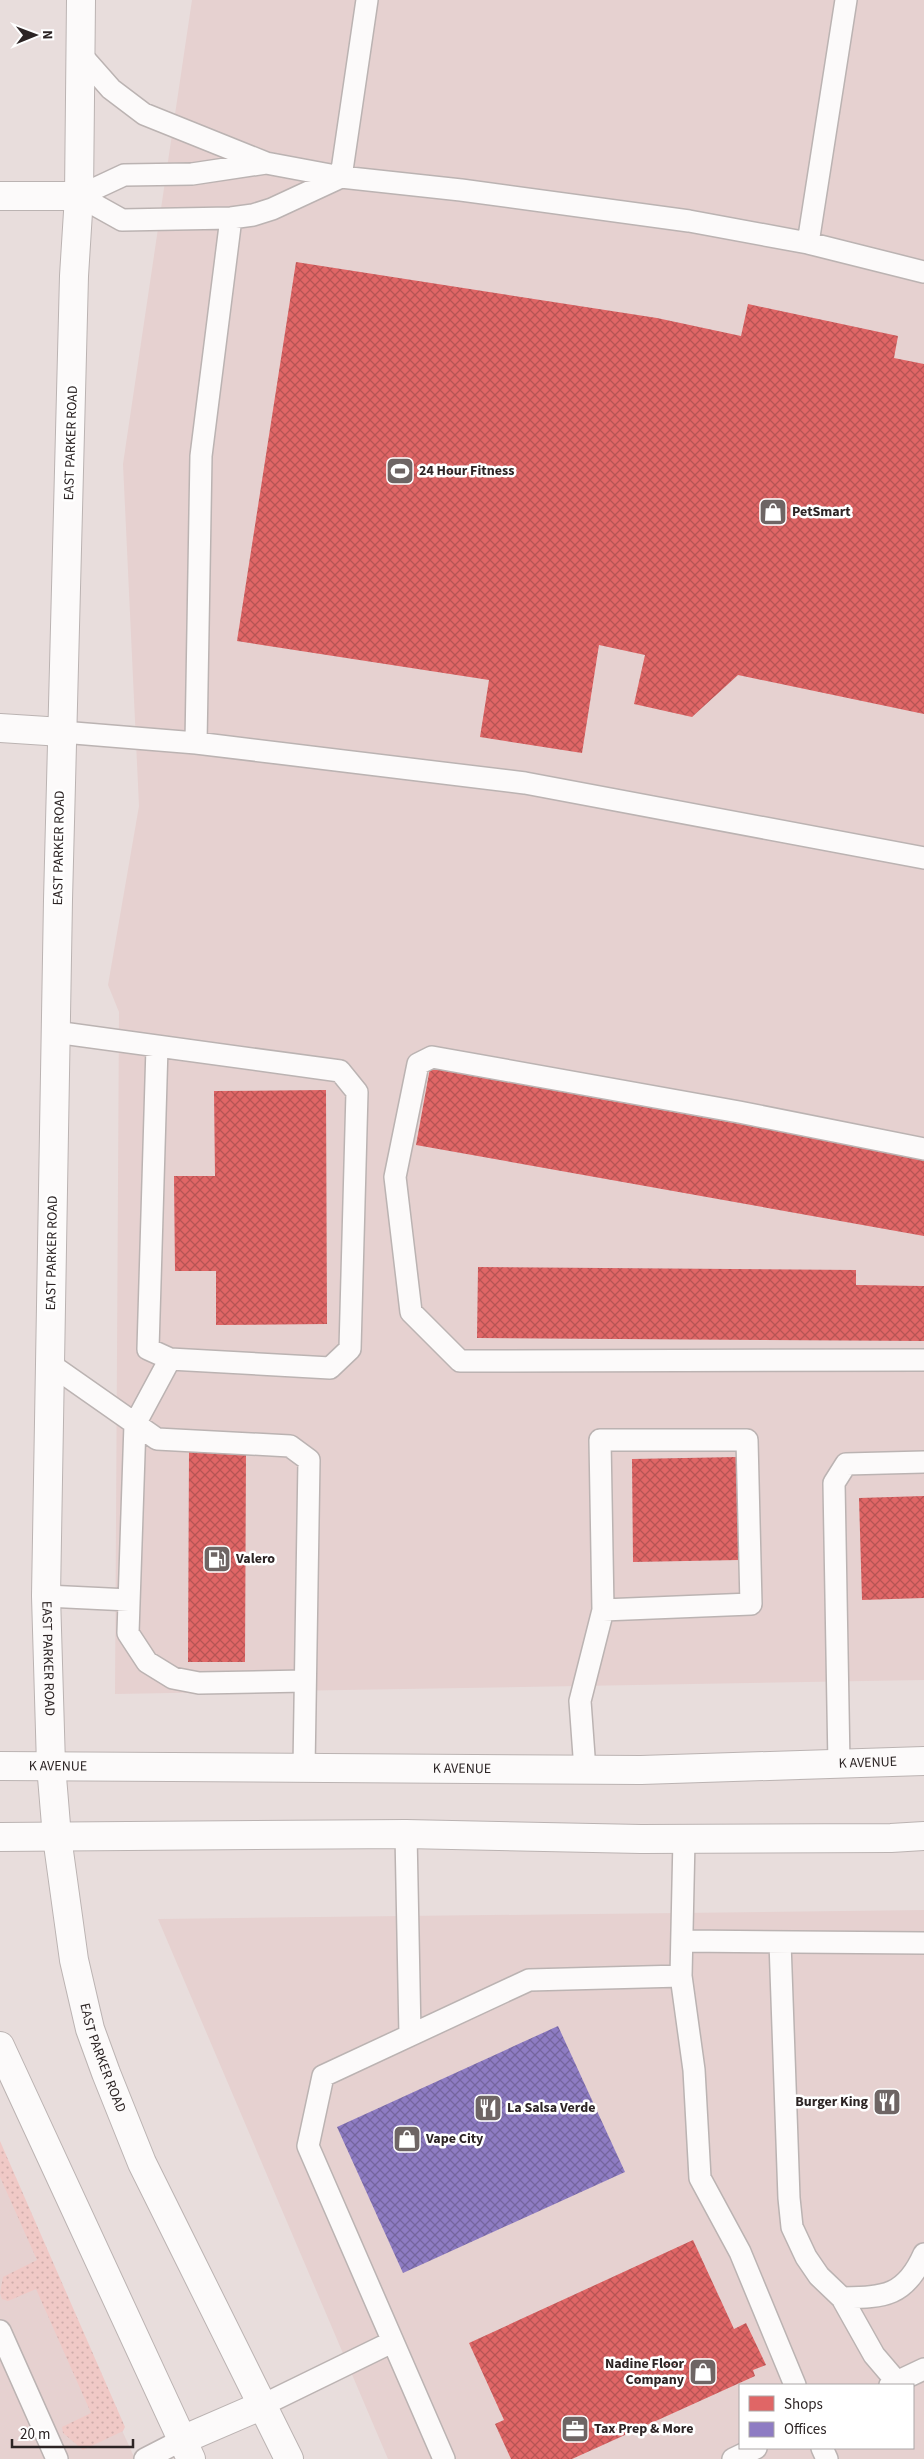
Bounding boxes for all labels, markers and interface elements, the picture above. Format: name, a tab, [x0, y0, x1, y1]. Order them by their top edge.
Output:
north arrow	[10, 10, 60, 60]
text: N	[37, 30, 57, 40]
street label: EAST PARKER ROAD	[59, 385, 83, 501]
sports icon: 24 Hour Fitness	[385, 456, 415, 486]
place label: 24 Hour Fitness	[419, 461, 514, 481]
shop icon: PetSmart	[758, 497, 788, 527]
place label: PetSmart	[792, 502, 851, 522]
street label: EAST PARKER ROAD	[48, 790, 70, 906]
street label: EAST PARKER ROAD	[41, 1195, 63, 1311]
fuel station icon: Valero	[202, 1544, 232, 1574]
place label: Valero	[235, 1549, 275, 1569]
street label: EAST PARKER ROAD	[36, 1601, 60, 1716]
street label: K AVENUE	[838, 1752, 897, 1774]
street label: K AVENUE	[29, 1756, 87, 1777]
street label: K AVENUE	[433, 1759, 491, 1779]
street label: EAST PARKER ROAD	[74, 2001, 131, 2116]
restaurant icon: Burger King	[872, 2087, 902, 2117]
place label: Burger King	[795, 2092, 869, 2112]
restaurant icon: La Salsa Verde	[473, 2093, 503, 2123]
place label: La Salsa Verde	[507, 2098, 595, 2118]
shop icon: Vape City	[392, 2124, 422, 2154]
place label: Vape City	[425, 2129, 484, 2149]
place label: Nadine Floor Company	[605, 2354, 685, 2390]
shop icon: Nadine Floor Company	[688, 2357, 718, 2387]
legend	[739, 2384, 914, 2449]
text: Shops	[784, 2394, 823, 2415]
office icon: Tax Prep & More	[560, 2414, 590, 2444]
scale bar	[12, 2416, 134, 2448]
place label: Tax Prep & More	[594, 2419, 693, 2439]
text: Offices	[784, 2419, 827, 2440]
text: 20 m	[20, 2424, 50, 2445]

